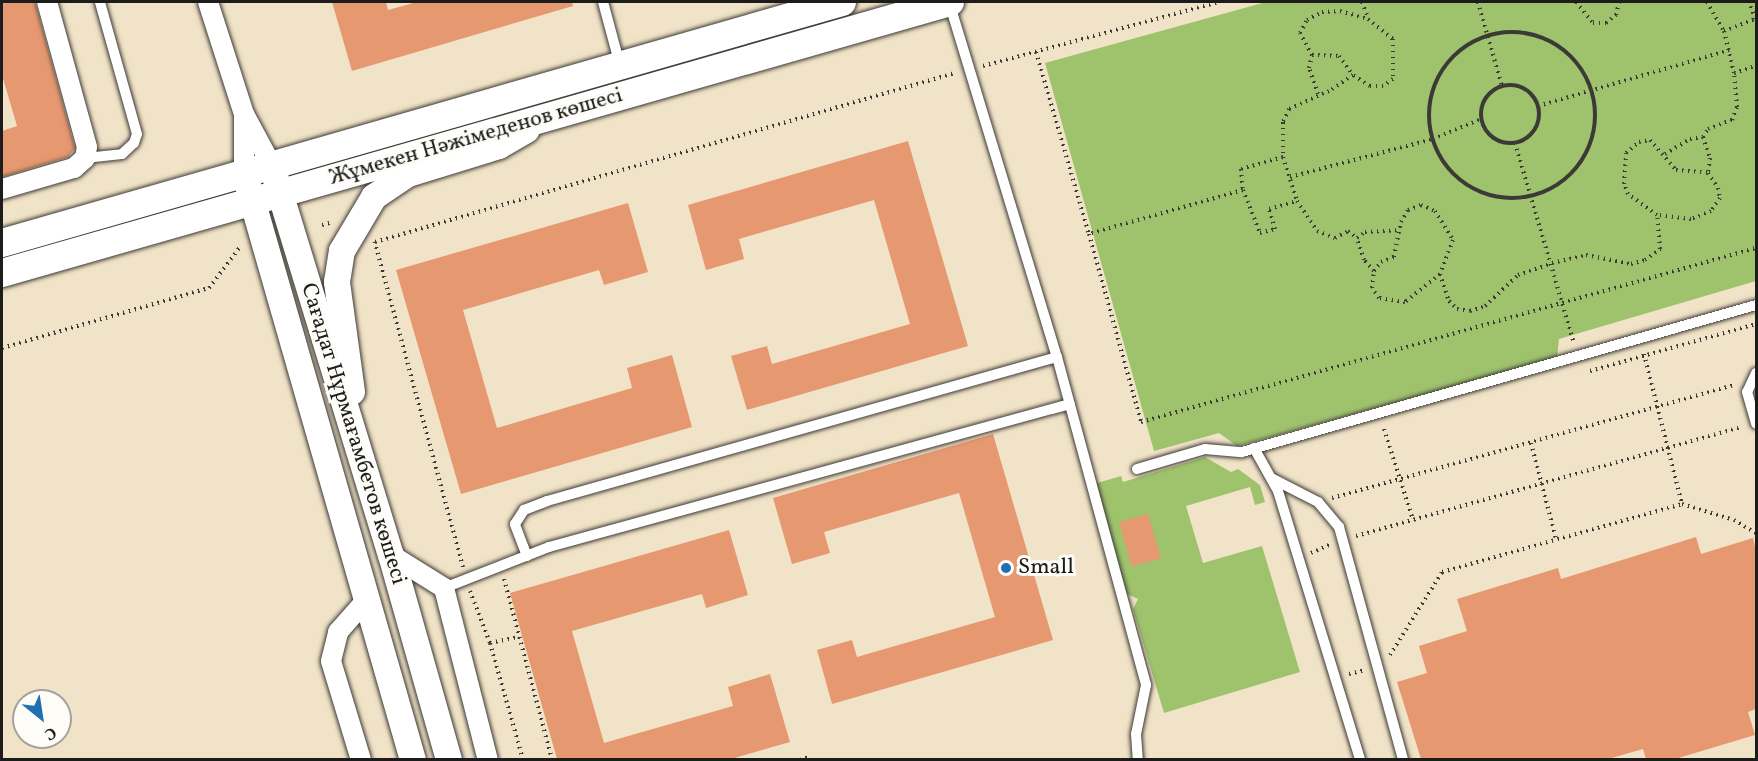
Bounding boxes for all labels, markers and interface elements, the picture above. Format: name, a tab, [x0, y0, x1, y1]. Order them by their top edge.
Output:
street label: Жұмекен Нәжімеденов көшесі	[326, 82, 626, 192]
street label: Сағадат Нұрмағамбетов көшесі	[295, 280, 411, 588]
place label: Small	[1018, 555, 1074, 581]
marker: Small	[999, 561, 1013, 575]
north arrow	[12, 689, 72, 749]
text: С	[40, 721, 60, 745]

